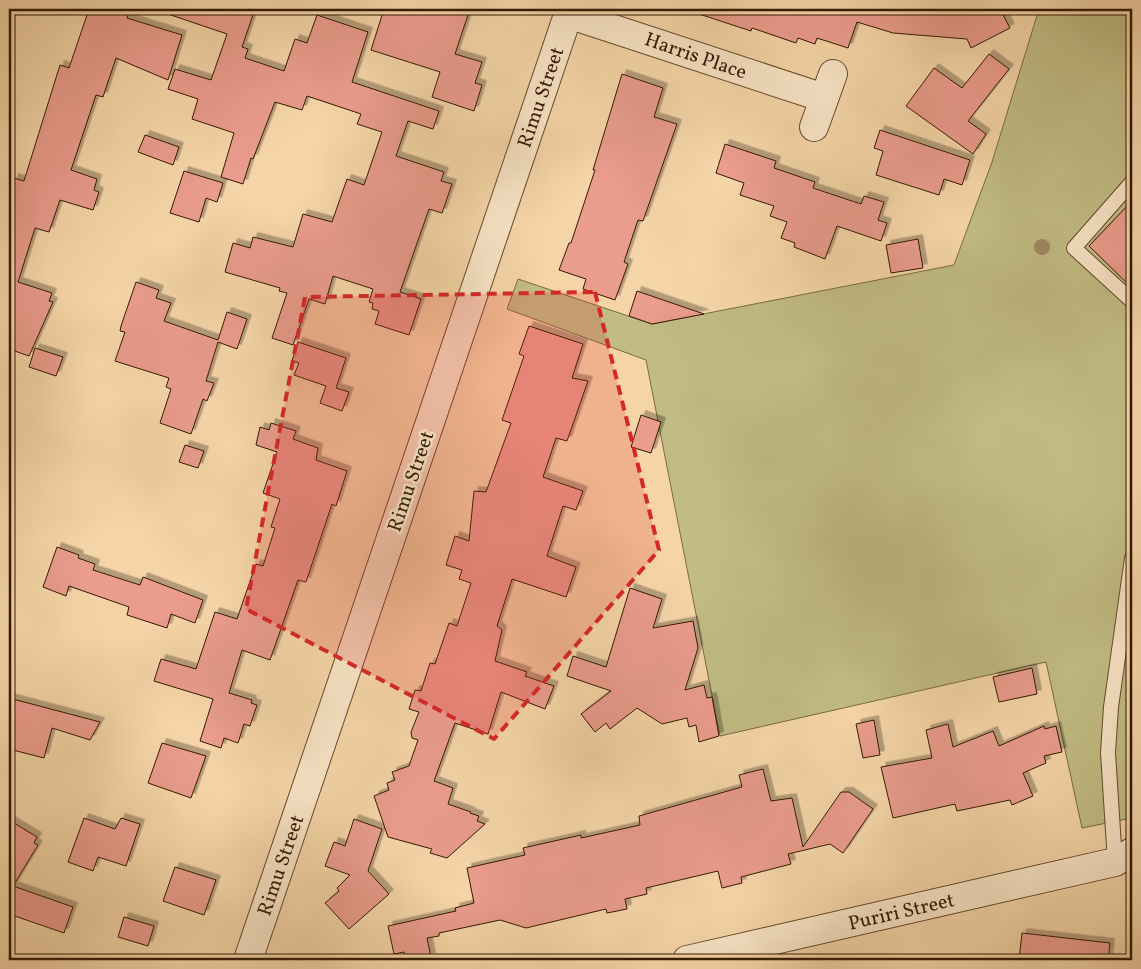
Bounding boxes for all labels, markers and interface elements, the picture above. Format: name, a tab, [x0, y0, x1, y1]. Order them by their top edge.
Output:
street label: Harris Place	[641, 26, 750, 87]
street label: Rimu Street	[512, 43, 572, 152]
street label: Rimu Street	[382, 427, 442, 536]
street label: Rimu Street	[252, 811, 312, 920]
street label: Puriri Street	[846, 887, 957, 939]

